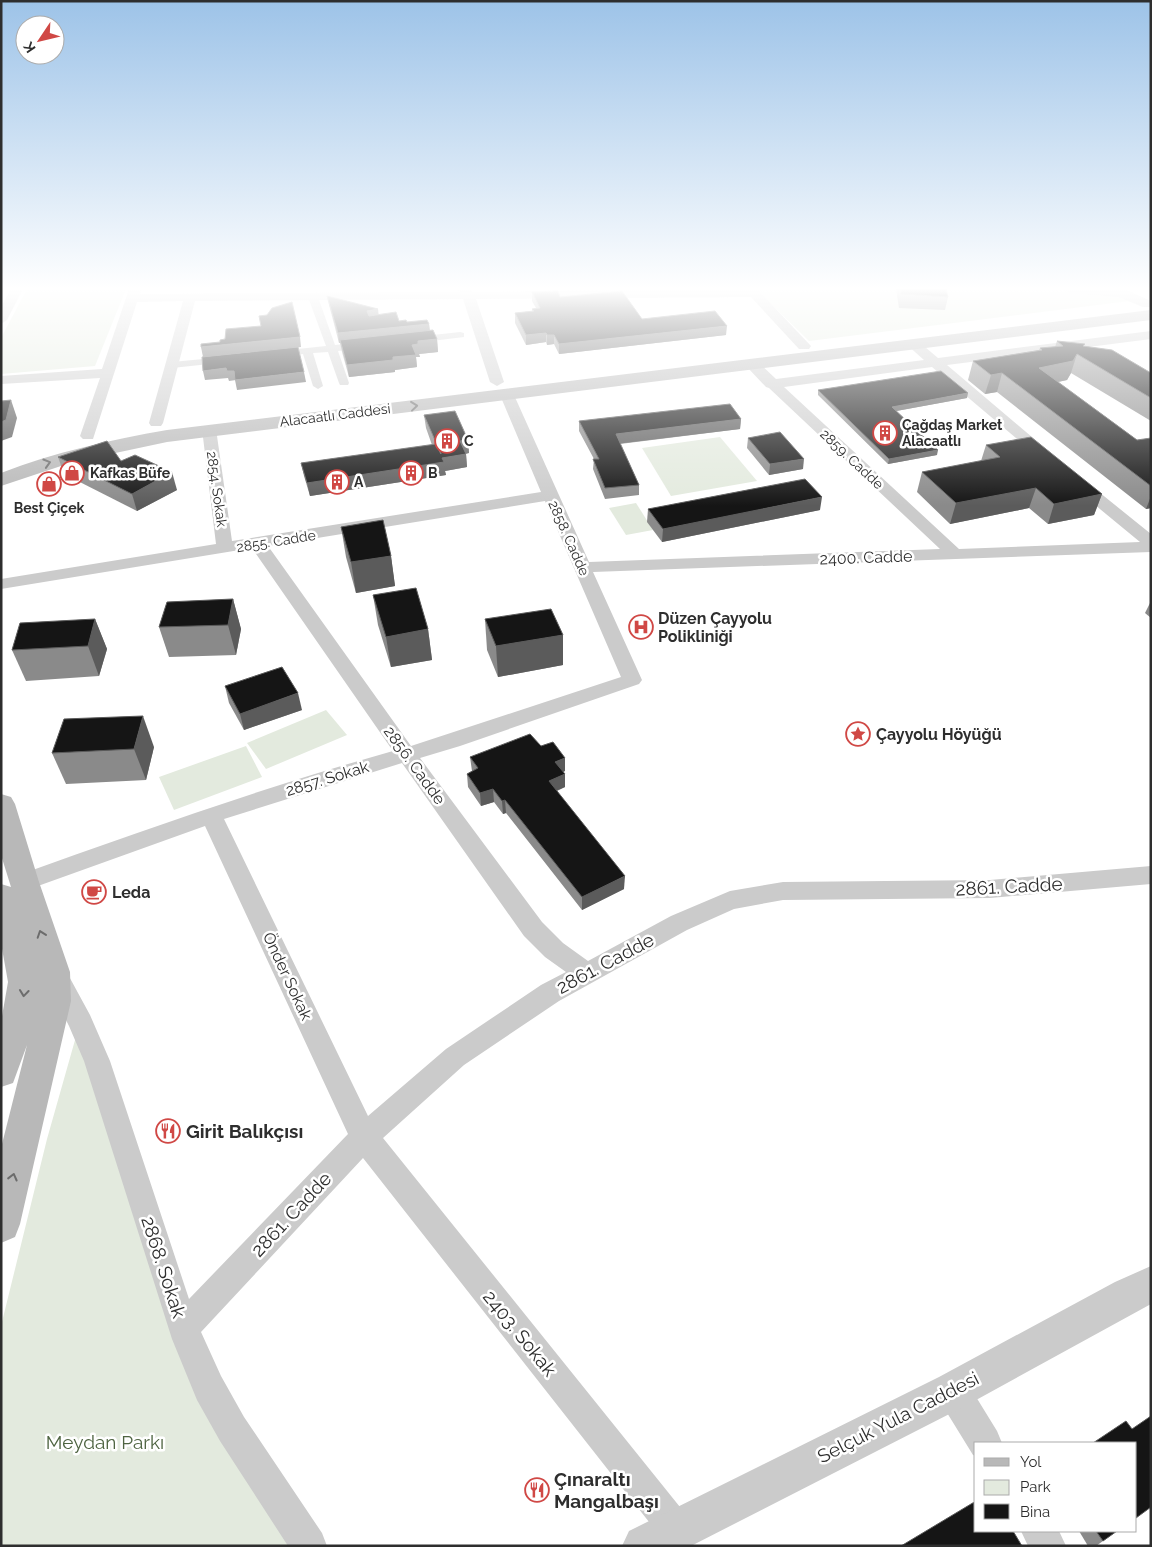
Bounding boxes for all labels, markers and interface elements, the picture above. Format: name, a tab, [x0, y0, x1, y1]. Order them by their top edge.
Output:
north arrow	[15, 15, 65, 65]
text: K	[20, 39, 39, 56]
street label: Alacaatlı Caddesi	[279, 400, 391, 430]
one-way arrow	[411, 400, 419, 411]
place label: Çağdaş Market Alacaatlı	[902, 417, 1003, 449]
building icon: Çağdaş Market Alacaatlı	[872, 420, 898, 446]
street label: 2859. Cadde	[817, 426, 887, 492]
building icon: C	[434, 428, 460, 454]
place label: C	[464, 433, 474, 449]
street label: 2854. Sokak	[204, 450, 230, 528]
one-way arrow	[42, 459, 51, 469]
shop icon: Kafkas Büfe	[59, 460, 85, 486]
building icon: B	[398, 460, 424, 486]
place label: Kafkas Büfe	[90, 465, 171, 481]
place label: B	[428, 465, 438, 481]
building icon: A	[324, 469, 350, 495]
shop icon: Best Çiçek	[36, 471, 62, 497]
place label: A	[354, 474, 364, 490]
street label: 2858. Cadde	[545, 498, 593, 578]
place label: Best Çiçek	[14, 500, 85, 516]
street label: 2855. Cadde	[235, 527, 317, 555]
street label: 2400. Cadde	[819, 546, 913, 569]
place label: Düzen Çayyolu Polikliniği	[658, 609, 772, 646]
hospital icon: Düzen Çayyolu Polikliniği	[628, 614, 654, 640]
place icon: Çayyolu Höyüğü	[845, 721, 871, 747]
street label: 2856. Cadde	[380, 722, 449, 808]
place label: Çayyolu Höyüğü	[876, 725, 1002, 744]
street label: 2857. Sokak	[283, 757, 372, 800]
street label: 2861. Cadde	[955, 872, 1063, 900]
cafe icon: Leda	[81, 879, 107, 905]
place label: Leda	[112, 883, 150, 902]
street label: 2861. Cadde	[552, 928, 658, 998]
street label: Önder Sokak	[259, 929, 317, 1024]
one-way arrow	[37, 931, 47, 939]
one-way arrow	[19, 990, 30, 998]
restaurant icon: Girit Balıkçısı	[155, 1118, 181, 1144]
place label: Girit Balıkçısı	[186, 1120, 303, 1142]
street label: 2861. Cadde	[246, 1167, 336, 1261]
one-way arrow	[7, 1173, 18, 1182]
street label: 2868. Sokak	[137, 1213, 191, 1321]
street label: 2403. Sokak	[479, 1286, 561, 1380]
street label: Selçuk Yula Caddesi	[814, 1367, 982, 1467]
park label: Meydan Parkı	[46, 1431, 164, 1453]
legend	[974, 1442, 1137, 1532]
text: Yol	[1020, 1453, 1042, 1471]
place label: Çınaraltı Mangalbaşı	[554, 1468, 659, 1512]
restaurant icon: Çınaraltı Mangalbaşı	[524, 1477, 550, 1503]
text: Park	[1020, 1478, 1051, 1496]
text: Bina	[1020, 1503, 1050, 1521]

